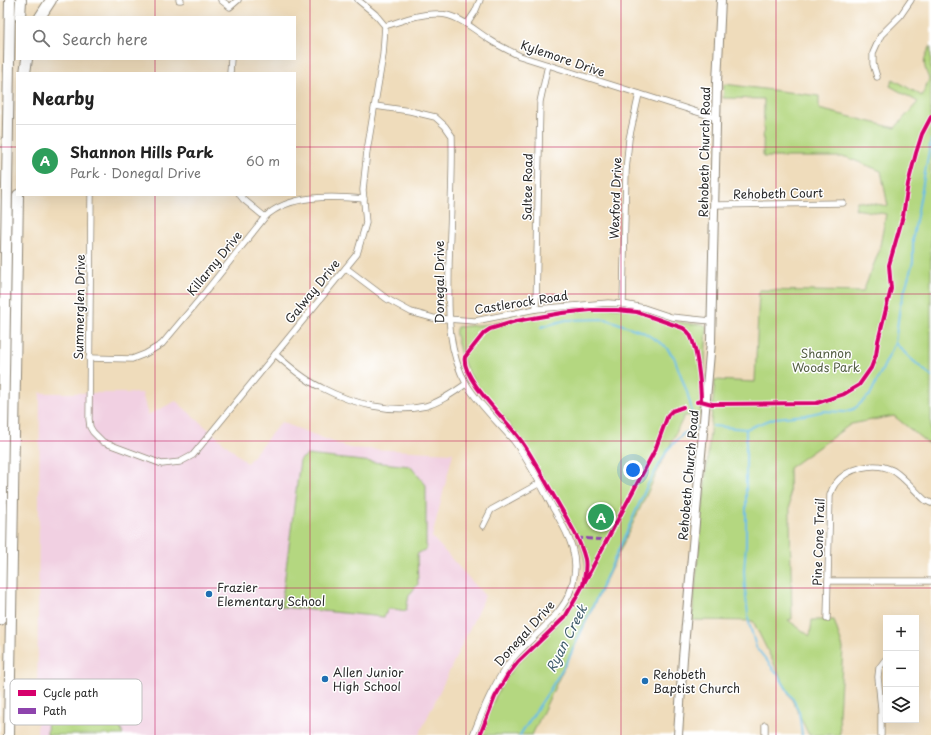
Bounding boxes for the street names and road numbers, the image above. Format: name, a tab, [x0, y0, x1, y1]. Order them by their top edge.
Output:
street label: Kylemore Drive	[518, 35, 608, 81]
street label: Rehobeth Church Road	[694, 86, 714, 218]
street label: Saltee Road	[517, 153, 537, 221]
street label: Wexford Drive	[605, 156, 625, 239]
street label: Rehobeth Court	[733, 183, 823, 203]
street label: Killarny Drive	[182, 227, 246, 299]
street label: Donegal Drive	[430, 241, 448, 323]
street label: Summerglen Drive	[69, 254, 89, 360]
street label: Galway Drive	[280, 255, 344, 327]
street label: Castlerock Road	[473, 286, 569, 318]
street label: Rehobeth Church Road	[673, 409, 703, 541]
street label: Pine Cone Trail	[807, 498, 829, 586]
street label: Donegal Drive	[490, 596, 558, 670]

